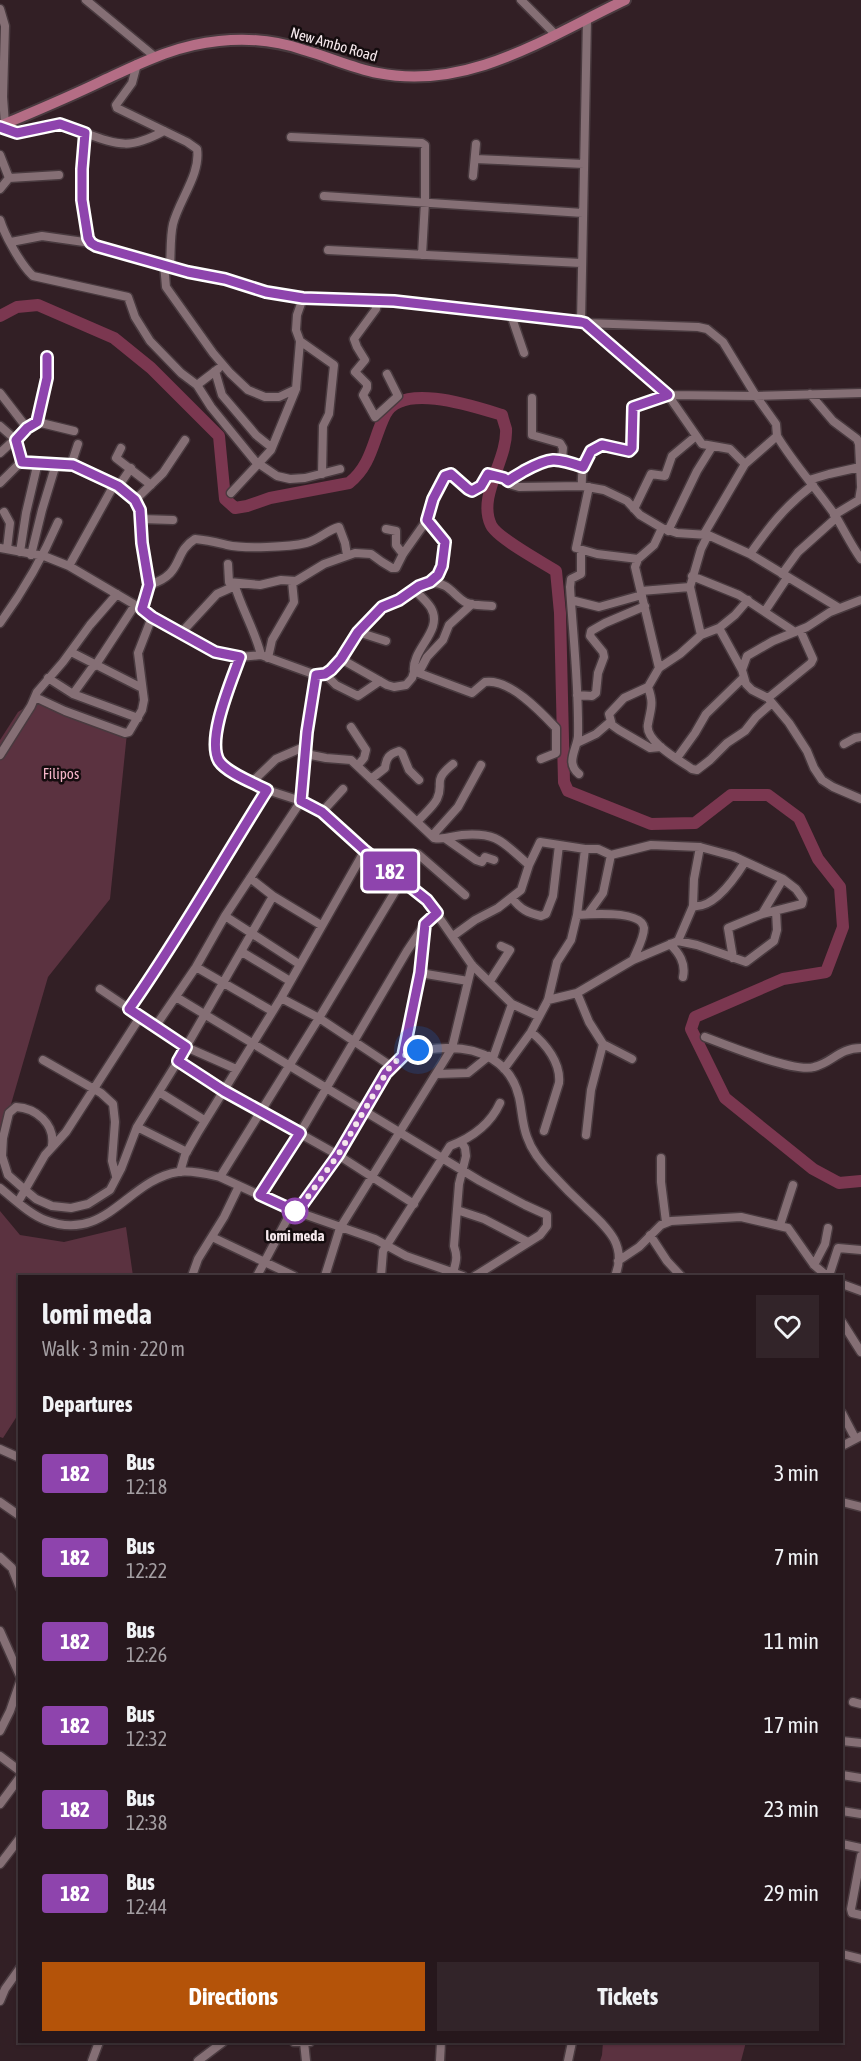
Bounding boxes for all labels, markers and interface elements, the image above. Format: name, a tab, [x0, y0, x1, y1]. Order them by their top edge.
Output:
street label: New Ambo Road	[289, 23, 379, 65]
park label: Filipos	[43, 765, 79, 782]
line badge: 182	[356, 852, 424, 890]
text: 182	[375, 859, 405, 883]
your location	[403, 1035, 433, 1065]
marker: lomi meda	[282, 1198, 308, 1224]
place label: lomi meda	[266, 1227, 324, 1244]
button: heart	[756, 1295, 819, 1358]
text: lomi meda	[42, 1298, 152, 1330]
text: Walk · 3 min · 220 m	[42, 1337, 185, 1360]
text: Departures	[42, 1391, 132, 1417]
text: Bus	[126, 1449, 155, 1475]
text: 3 min	[774, 1460, 819, 1486]
text: 182	[60, 1461, 90, 1485]
text: 12:18	[126, 1475, 167, 1498]
text: Bus	[126, 1533, 155, 1559]
text: 7 min	[774, 1544, 819, 1570]
text: 182	[60, 1545, 90, 1569]
text: 12:22	[126, 1559, 167, 1582]
text: Bus	[126, 1617, 155, 1643]
text: 11 min	[764, 1628, 819, 1654]
text: 182	[60, 1629, 90, 1653]
text: 12:26	[126, 1643, 167, 1666]
text: Bus	[126, 1701, 155, 1727]
text: 17 min	[764, 1712, 819, 1738]
text: 182	[60, 1713, 90, 1737]
text: 12:32	[126, 1727, 167, 1750]
text: Bus	[126, 1785, 155, 1811]
text: 23 min	[764, 1796, 819, 1822]
text: 182	[60, 1797, 90, 1821]
text: 12:38	[126, 1811, 167, 1834]
text: Bus	[126, 1869, 155, 1895]
text: 29 min	[764, 1880, 819, 1906]
text: 182	[60, 1881, 90, 1905]
text: 12:44	[126, 1895, 167, 1918]
button: Directions	[42, 1962, 425, 2031]
button: Tickets	[437, 1962, 819, 2031]

